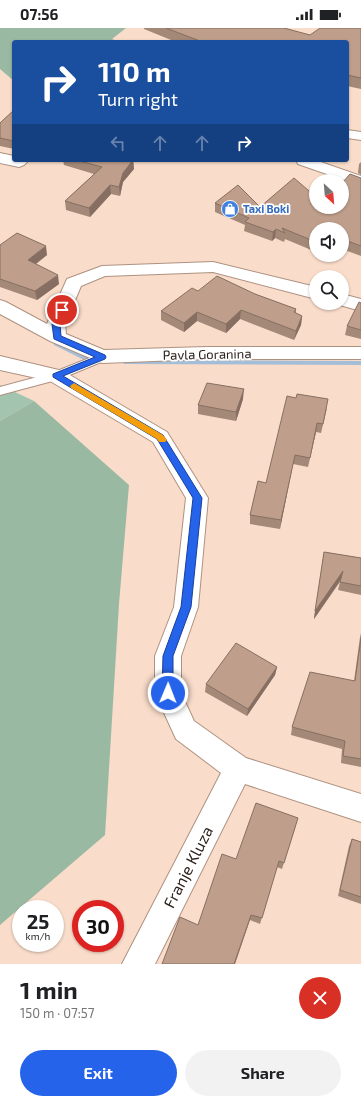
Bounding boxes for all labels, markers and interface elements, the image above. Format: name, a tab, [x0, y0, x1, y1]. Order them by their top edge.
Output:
text: 07:56	[20, 5, 58, 23]
text: 110 m	[98, 54, 171, 88]
icon: right	[32, 56, 84, 108]
text: Turn right	[98, 88, 178, 110]
icon: left	[107, 132, 129, 154]
icon: ahead	[149, 132, 171, 154]
icon: ahead	[191, 132, 213, 154]
icon: right	[233, 132, 255, 154]
north arrow	[309, 174, 349, 214]
map controls	[309, 174, 349, 310]
shop icon: Taxi Boki	[220, 199, 240, 219]
place label: Taxi Boki	[243, 202, 289, 215]
button: sound	[309, 222, 349, 262]
button: search	[309, 270, 349, 310]
pin	[45, 293, 79, 327]
icon: arrive	[51, 299, 73, 321]
street label: Pavla Goranina	[162, 345, 252, 363]
position arrow	[147, 672, 189, 714]
street label: Franje Kluza	[159, 823, 217, 911]
speed limit sign: 30	[72, 900, 124, 952]
text: 25	[27, 909, 49, 933]
text: km/h	[26, 930, 50, 942]
text: 1 min	[20, 975, 78, 1004]
button: close	[299, 977, 341, 1019]
text: 150 m · 07:57	[20, 1005, 94, 1021]
button: Exit	[20, 1050, 177, 1096]
button: Share	[185, 1050, 341, 1096]

